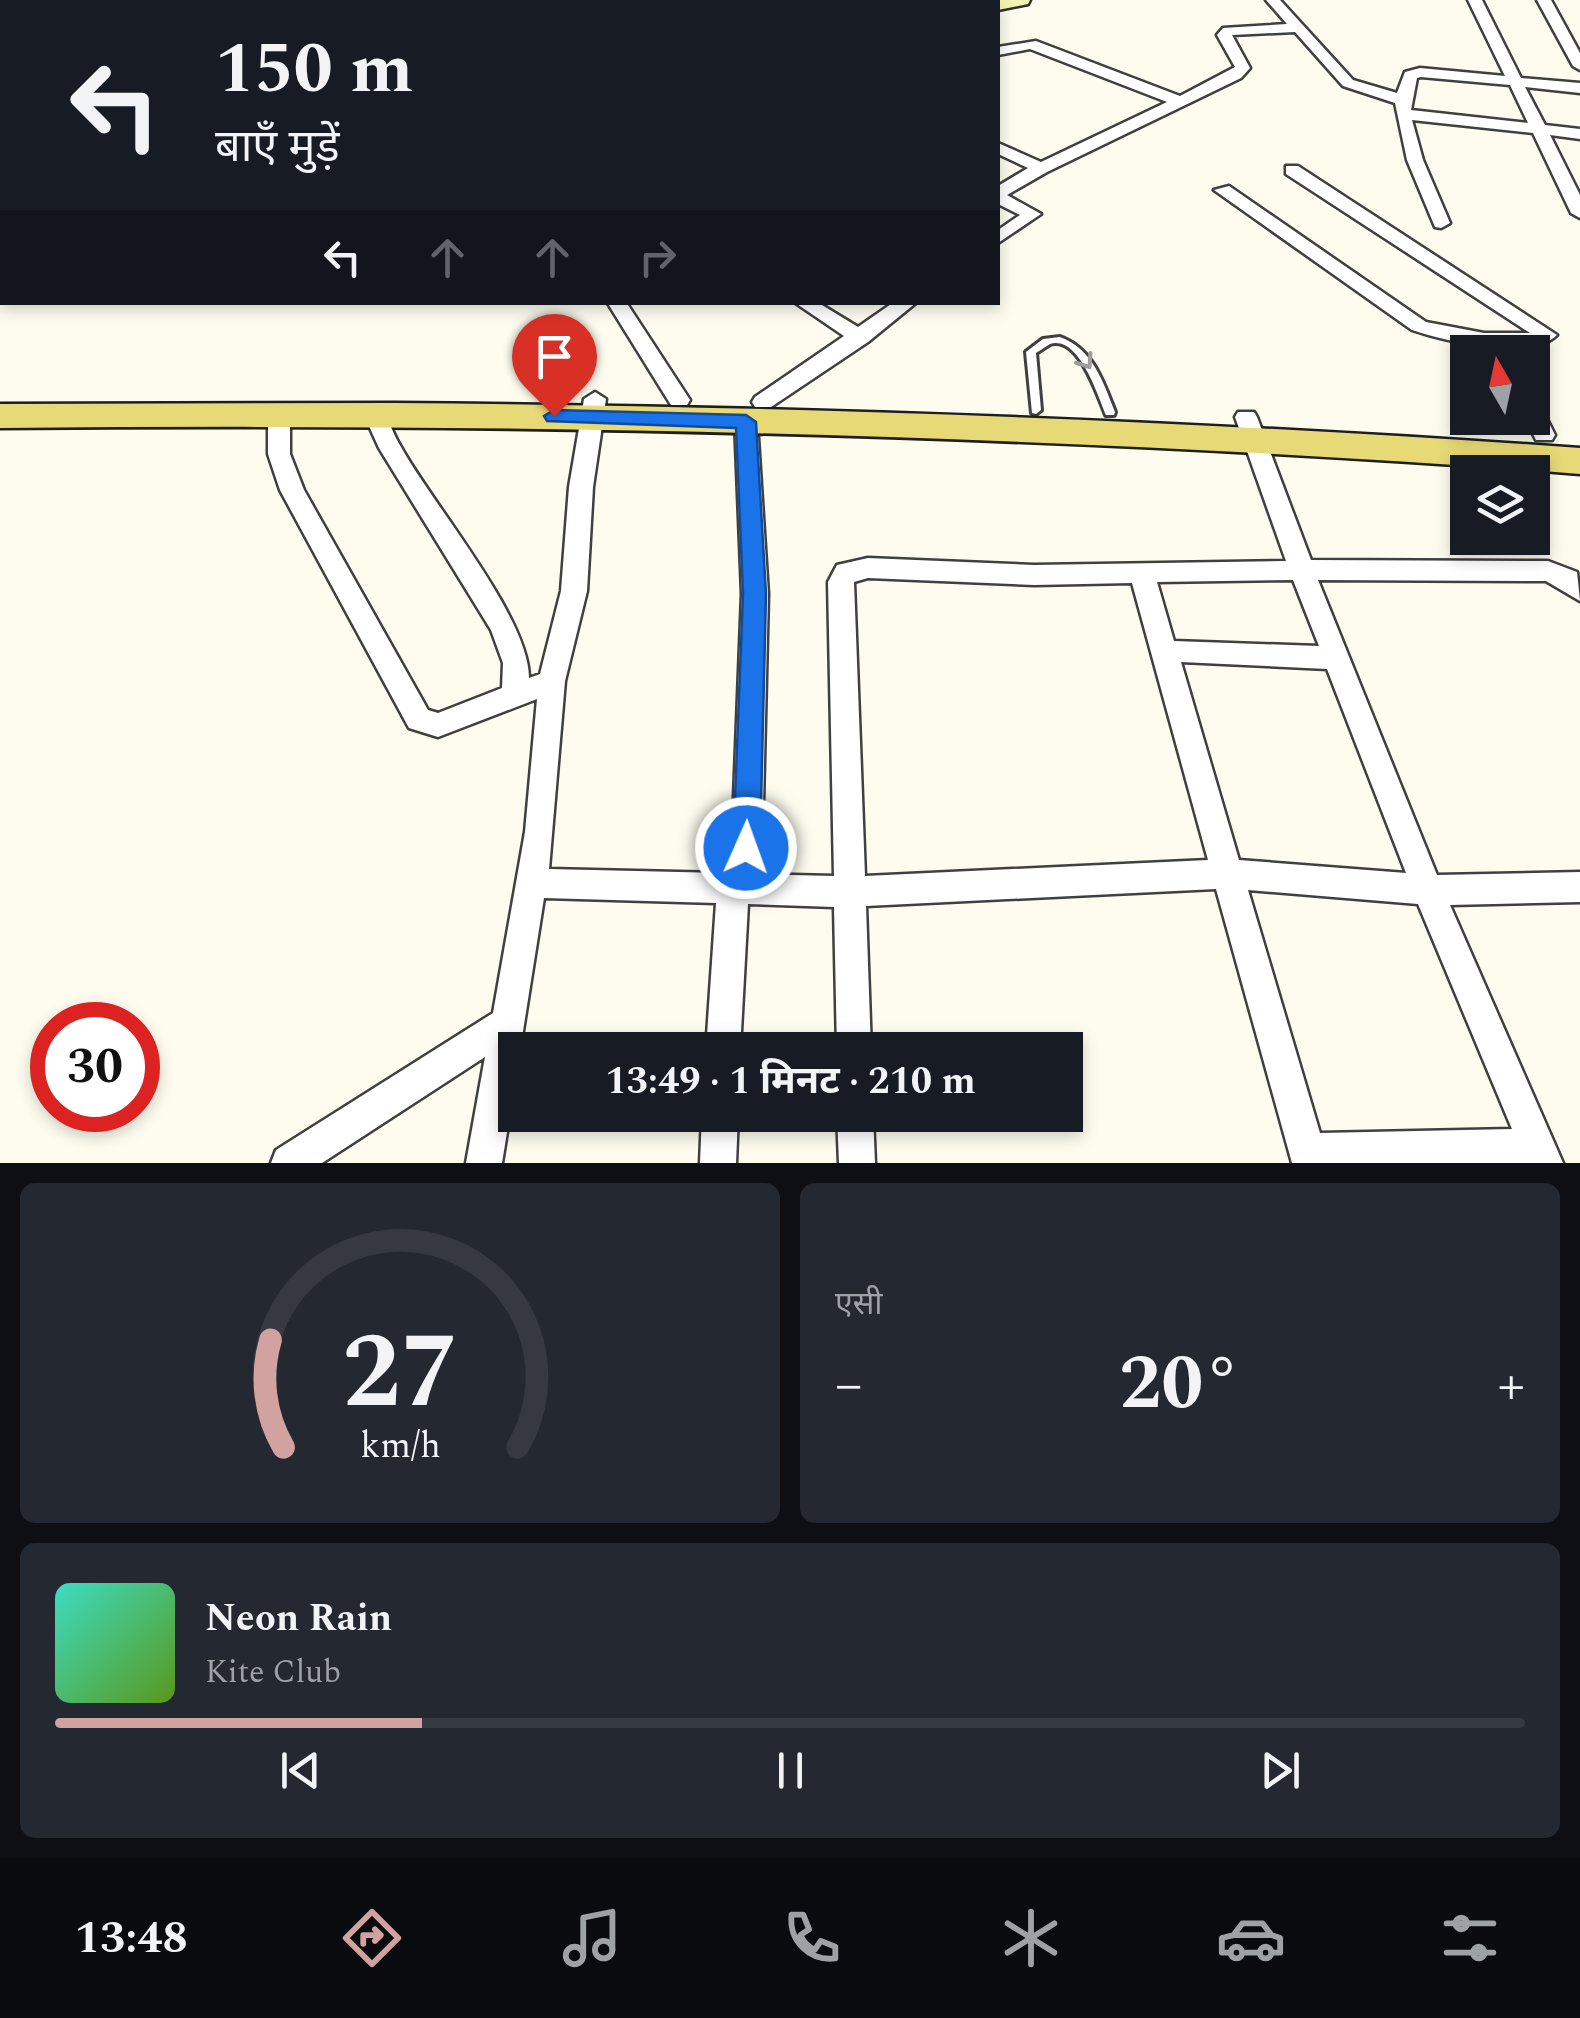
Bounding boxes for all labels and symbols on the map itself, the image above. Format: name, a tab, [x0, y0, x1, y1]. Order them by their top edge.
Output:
pin	[512, 314, 597, 417]
north arrow	[1450, 335, 1550, 435]
one-way arrow	[1074, 351, 1092, 370]
position arrow	[694, 796, 798, 900]
speed limit sign: 30	[30, 1002, 160, 1132]

